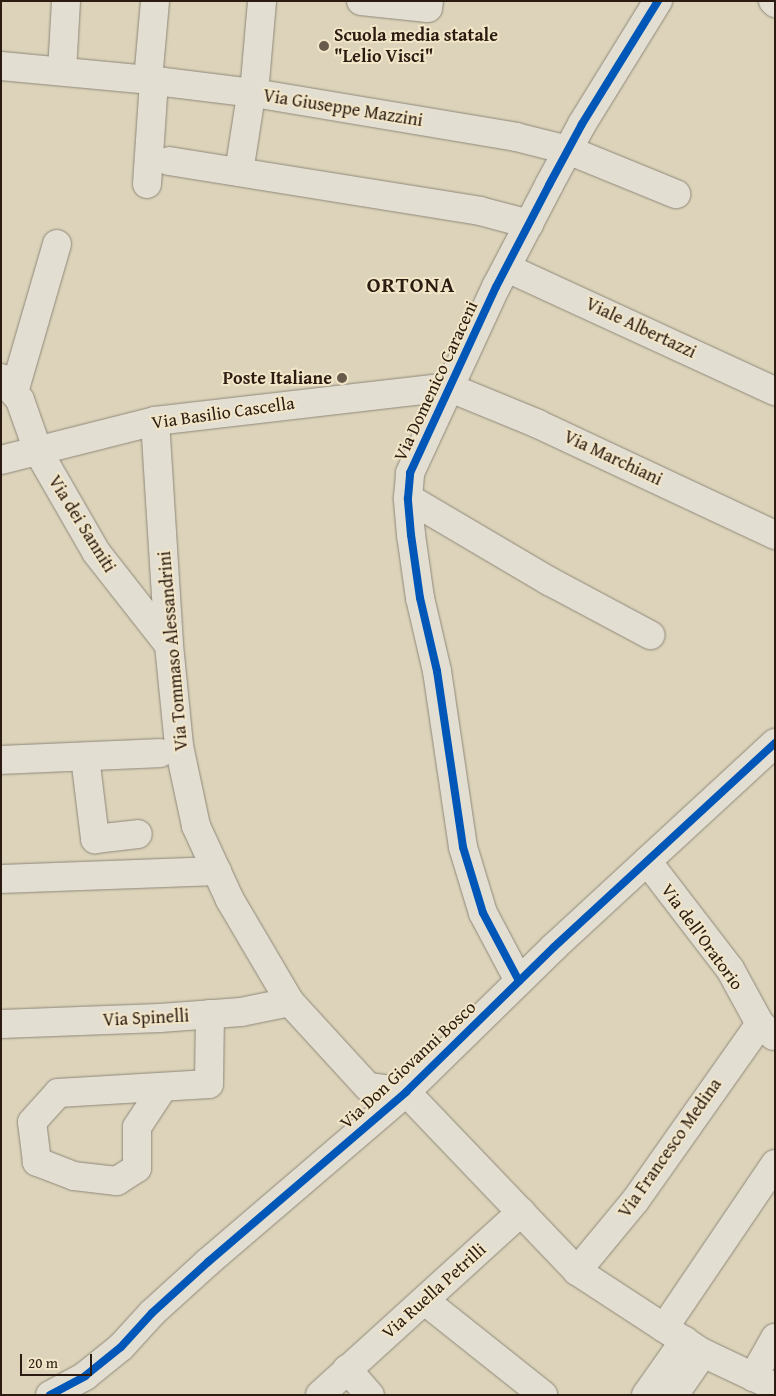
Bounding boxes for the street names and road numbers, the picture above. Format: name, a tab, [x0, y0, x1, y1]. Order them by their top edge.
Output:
street label: Via Giuseppe Mazzini	[262, 85, 424, 131]
street label: Viale Albertazzi	[582, 293, 700, 363]
street label: Via Domenico Caraceni	[389, 297, 483, 465]
street label: Via Basilio Cascella	[150, 392, 296, 434]
street label: Via Marchiani	[560, 426, 666, 490]
street label: Via dei Sanniti	[44, 471, 120, 577]
street label: Via Tommaso Alessandrini	[153, 550, 193, 752]
street label: Via dell'Oratorio	[656, 880, 748, 994]
street label: Via Don Giovanni Bosco	[336, 996, 480, 1134]
street label: Via Spinelli	[102, 1005, 190, 1031]
street label: Via Francesco Medina	[614, 1074, 726, 1222]
street label: Via Ruella Petrilli	[378, 1239, 490, 1343]

